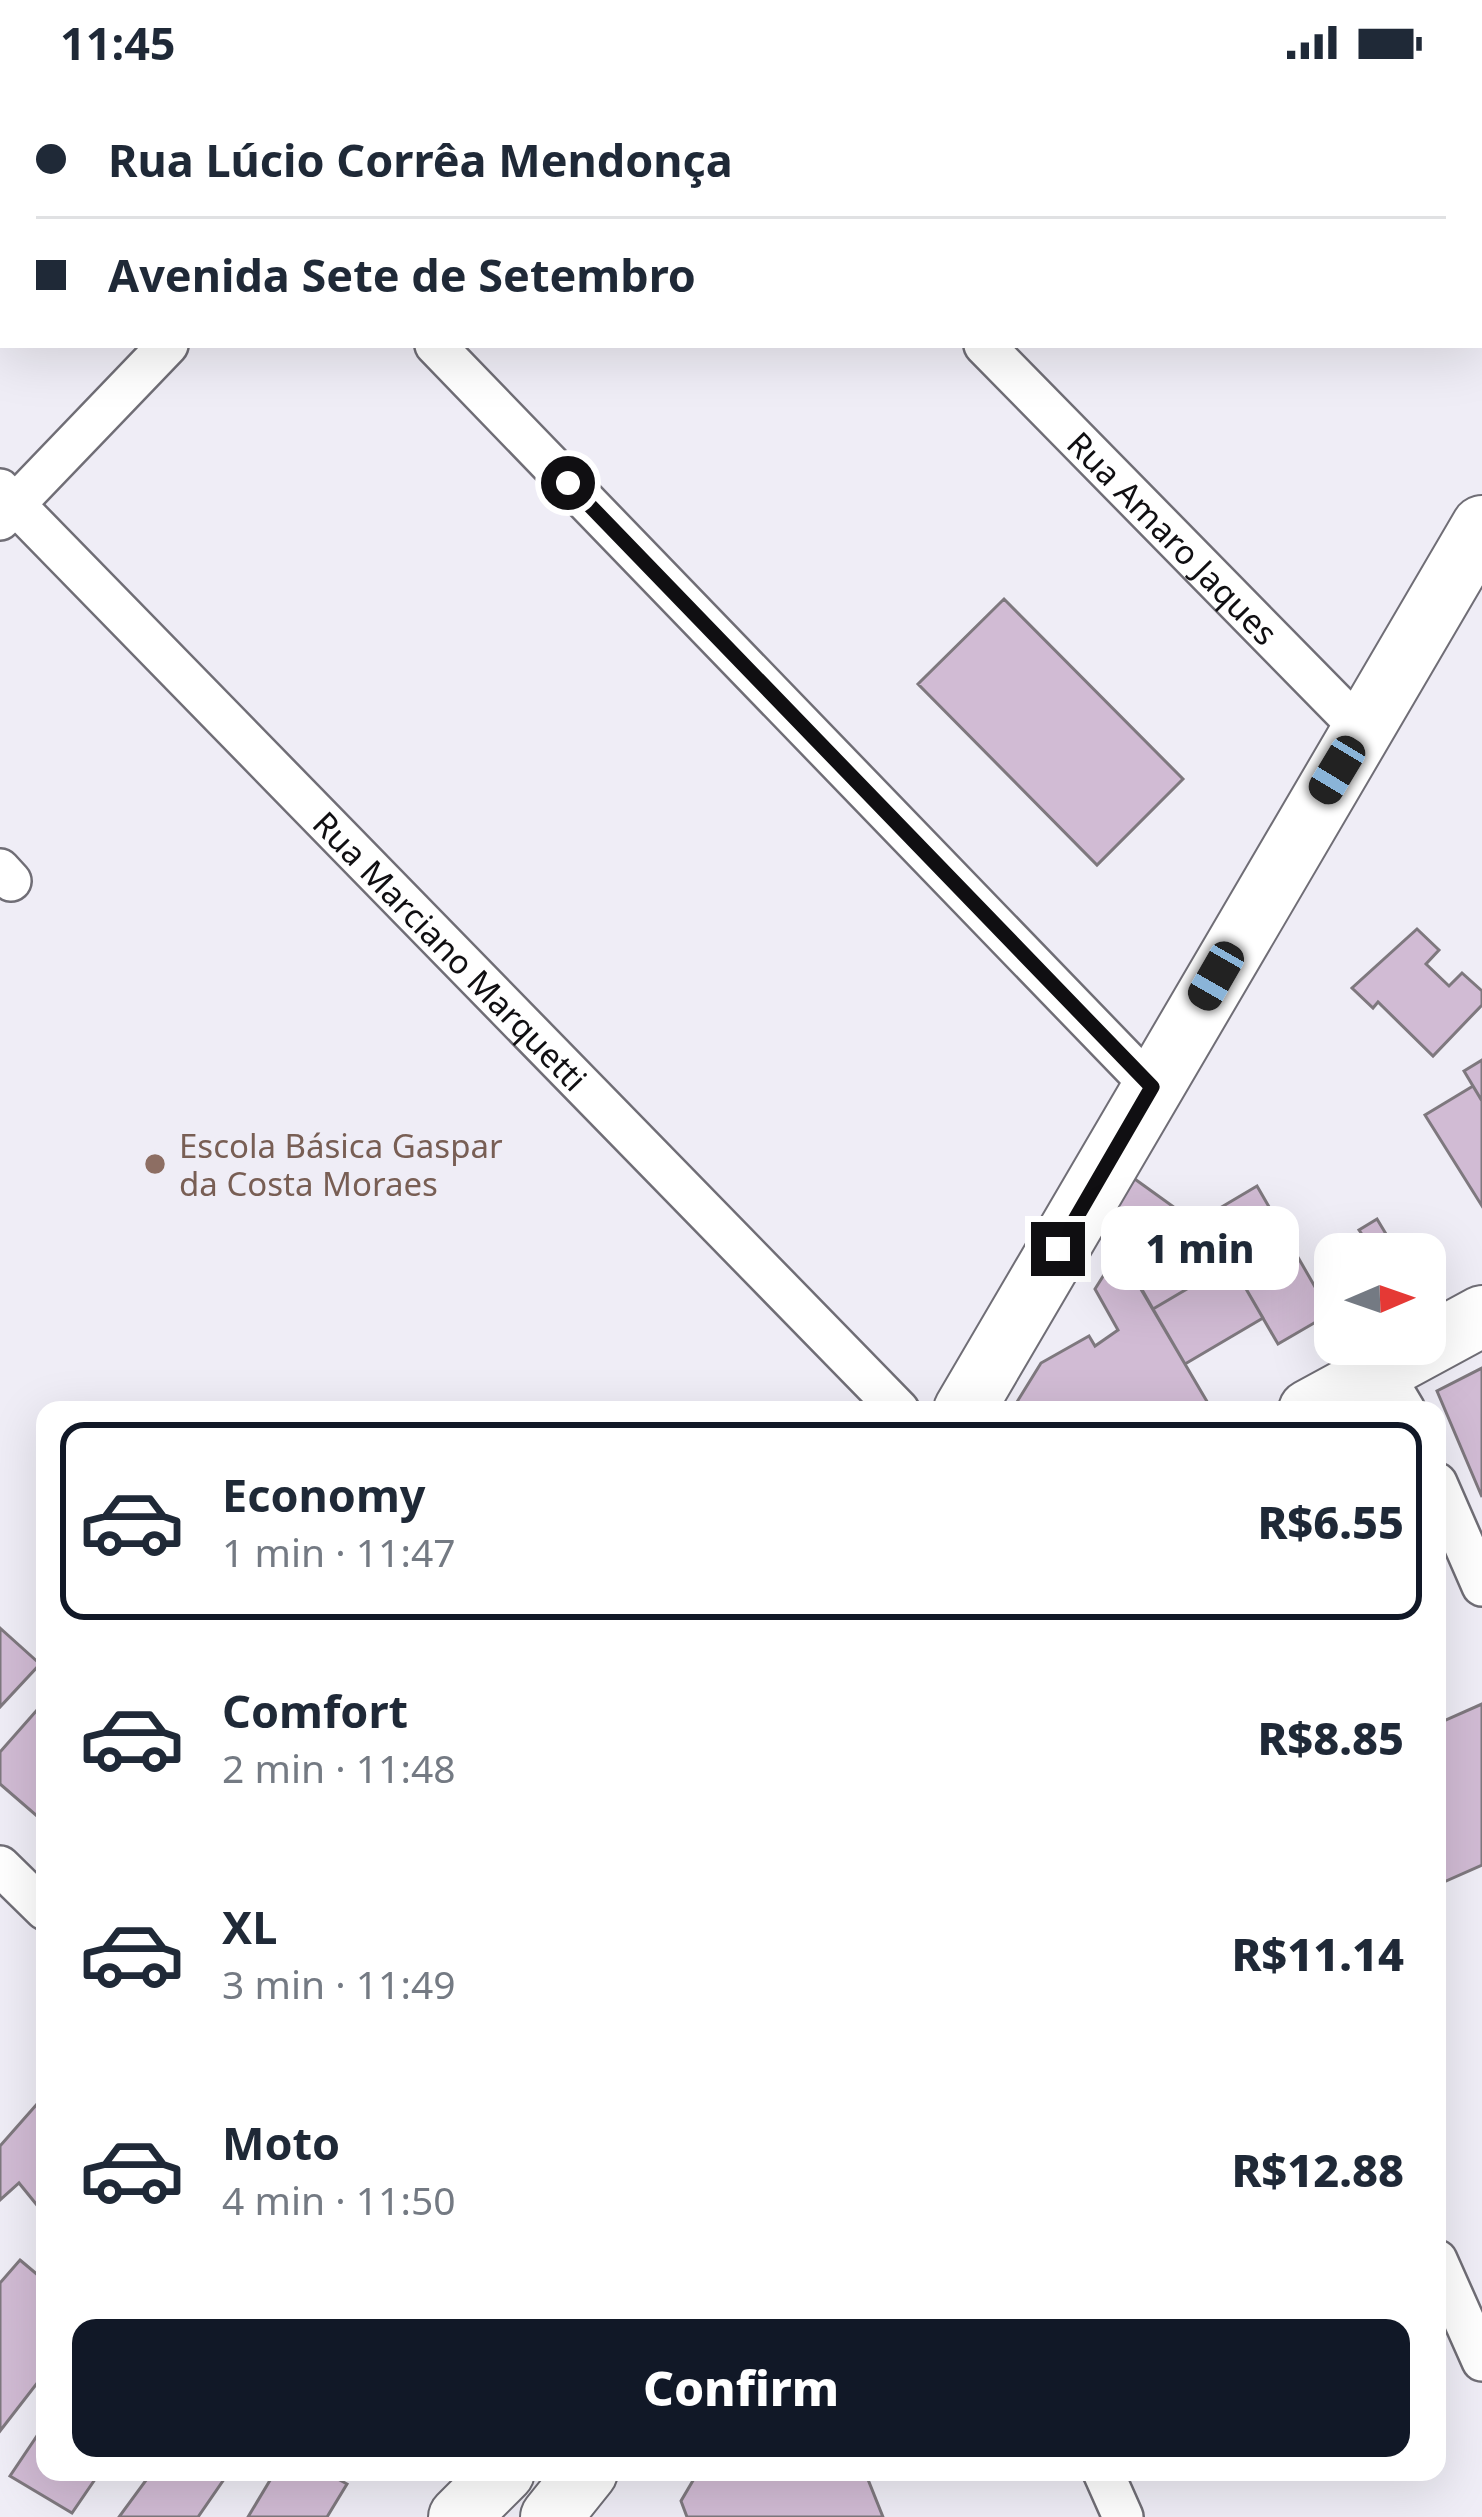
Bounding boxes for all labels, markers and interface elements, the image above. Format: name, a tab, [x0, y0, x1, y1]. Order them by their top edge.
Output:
text: 11:45	[60, 12, 176, 73]
text: Rua Lúcio Corrêa Mendonça	[108, 129, 733, 190]
text: Avenida Sete de Setembro	[108, 244, 696, 305]
street label: Rua Amaro Jaques	[1058, 421, 1288, 654]
route start	[541, 456, 595, 510]
car	[1303, 730, 1371, 810]
street label: Rua Marciano Marquetti	[304, 801, 597, 1100]
car	[1182, 936, 1250, 1016]
place label: Escola Básica Gaspar da Costa Moraes	[179, 1123, 503, 1206]
marker: Escola Básica Gaspar da Costa Moraes	[142, 1151, 168, 1177]
callout: 1 min	[1100, 1207, 1298, 1291]
text: 1 min	[1146, 1221, 1254, 1274]
route end	[1031, 1222, 1085, 1276]
north arrow	[1314, 1233, 1446, 1365]
map controls	[1314, 1233, 1446, 1365]
text: Economy	[222, 1464, 426, 1525]
icon: car	[78, 1467, 186, 1575]
text: R$6.55	[1257, 1491, 1404, 1552]
text: 1 min · 11:47	[222, 1525, 456, 1578]
text: Comfort	[222, 1680, 408, 1741]
icon: car	[78, 1683, 186, 1791]
text: R$8.85	[1257, 1707, 1404, 1768]
text: 2 min · 11:48	[222, 1741, 456, 1794]
text: XL	[222, 1896, 277, 1957]
icon: car	[78, 1899, 186, 2007]
text: R$11.14	[1231, 1923, 1404, 1984]
text: 3 min · 11:49	[222, 1957, 456, 2010]
text: Moto	[222, 2112, 340, 2173]
icon: car	[78, 2115, 186, 2223]
text: R$12.88	[1231, 2139, 1404, 2200]
text: 4 min · 11:50	[222, 2173, 456, 2226]
button: Confirm	[72, 2319, 1410, 2457]

